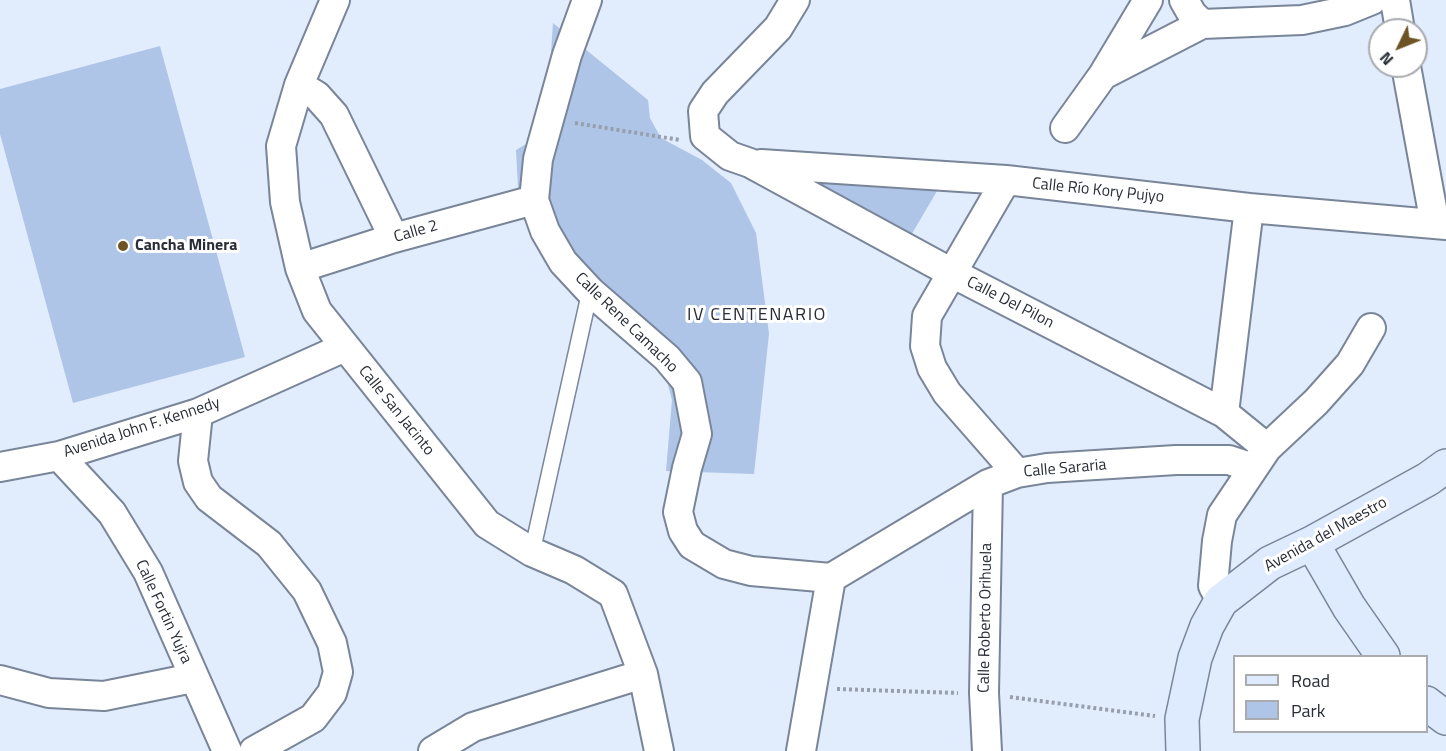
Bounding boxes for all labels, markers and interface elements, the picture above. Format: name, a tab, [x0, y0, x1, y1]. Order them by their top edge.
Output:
north arrow	[1368, 18, 1428, 78]
text: N	[1374, 47, 1399, 71]
street label: Calle Río Kory Pujyo	[1031, 175, 1165, 207]
street label: Calle 2	[392, 217, 440, 247]
place label: Cancha Minera	[135, 236, 237, 256]
marker: Cancha Minera	[116, 239, 130, 253]
street label: Calle Rene Camacho	[570, 269, 682, 377]
street label: Calle Del Pilon	[963, 273, 1057, 333]
district label: IV CENTENARIO	[687, 305, 827, 327]
street label: Calle San Jacinto	[354, 362, 438, 460]
street label: Avenida John F. Kennedy	[61, 394, 223, 462]
street label: Calle Sararia	[1023, 456, 1107, 482]
street label: Avenida del Maestro	[1261, 493, 1391, 577]
street label: Calle Roberto Orihuela	[975, 543, 997, 693]
street label: Calle Fortin Yujra	[131, 557, 195, 667]
legend	[1233, 655, 1428, 733]
text: Road	[1291, 667, 1330, 694]
text: Park	[1291, 697, 1325, 724]

